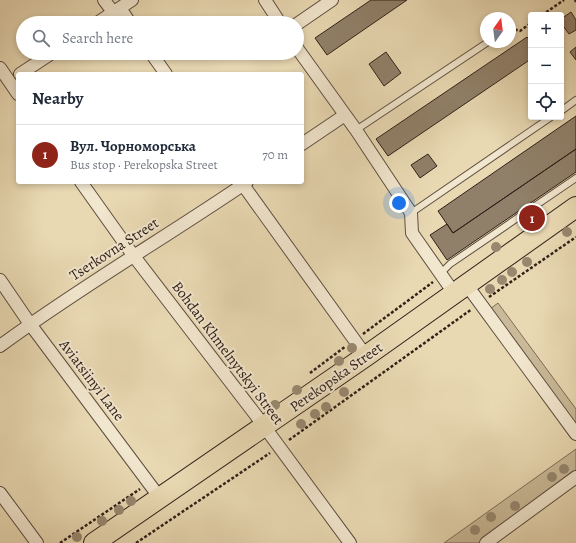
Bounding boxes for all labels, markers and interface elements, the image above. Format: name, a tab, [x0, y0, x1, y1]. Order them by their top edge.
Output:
north arrow	[480, 12, 516, 48]
map controls	[528, 12, 564, 120]
button: +	[528, 12, 564, 48]
search box	[16, 16, 304, 60]
icon: search	[30, 27, 52, 49]
text: Search here	[62, 28, 133, 48]
button: −	[528, 48, 564, 84]
button: locate	[528, 84, 564, 120]
text: Nearby	[32, 87, 83, 110]
text: Вул. Чорноморська	[70, 136, 196, 156]
text: 1	[43, 146, 47, 163]
text: 70 m	[262, 146, 288, 163]
text: Bus stop · Perekopska Street	[70, 156, 218, 173]
your location	[389, 193, 409, 213]
pin: 1	[519, 203, 545, 233]
street label: Tserkovna Street	[66, 213, 162, 285]
street label: Bohdan Khmelnytskyi Street	[167, 277, 289, 429]
street label: Aviatsiinyi Lane	[54, 334, 129, 425]
street label: Perekopska Street	[286, 337, 387, 417]

